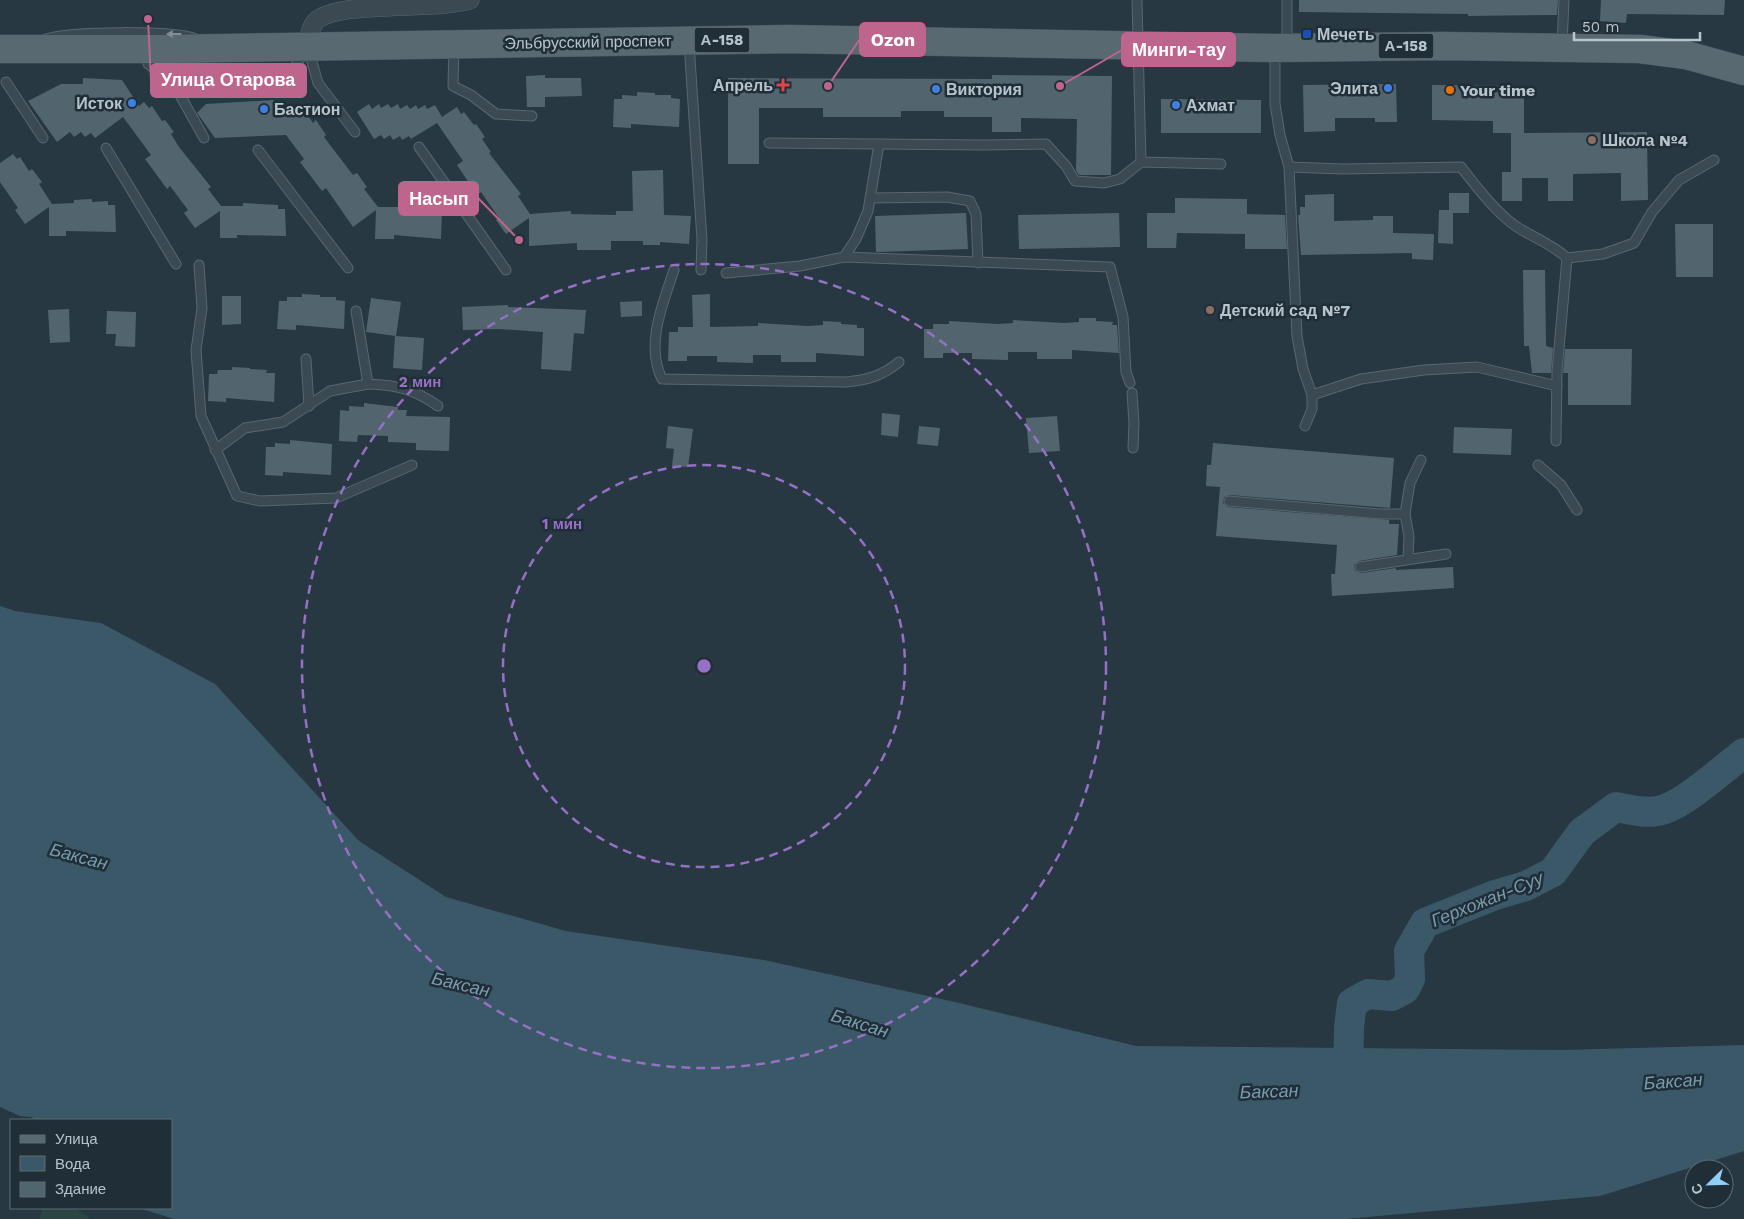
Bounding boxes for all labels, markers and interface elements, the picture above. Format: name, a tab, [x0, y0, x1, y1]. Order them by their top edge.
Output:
scale bar	[1574, 10, 1700, 42]
text: 50 m	[1582, 18, 1619, 36]
callout: Ozon	[860, 23, 925, 56]
place label: Мечеть	[1317, 25, 1375, 44]
road number: А-158	[694, 28, 750, 52]
marker: Мечеть	[1301, 28, 1313, 40]
text: Ozon	[871, 29, 915, 50]
one-way arrow	[165, 30, 181, 38]
street label: Эльбрусский проспект	[504, 31, 672, 53]
callout: Минги-тау	[1122, 33, 1235, 66]
road number: А-158	[1378, 34, 1434, 58]
text: Минги-тау	[1132, 39, 1226, 60]
callout: Улица Отарова	[151, 64, 306, 97]
text: Улица Отарова	[161, 69, 296, 90]
place label: Апрель	[713, 76, 773, 95]
marker: Апрель	[777, 79, 789, 91]
place label: Элита	[1330, 79, 1378, 98]
place label: Виктория	[946, 80, 1022, 99]
place label: Your time	[1460, 81, 1535, 100]
marker: Элита	[1382, 82, 1394, 94]
marker: Виктория	[930, 83, 942, 95]
marker: Your time	[1444, 84, 1456, 96]
place label: Исток	[76, 94, 123, 113]
place label: Ахмат	[1186, 96, 1235, 115]
marker: Исток	[126, 97, 138, 109]
marker: Ахмат	[1170, 99, 1182, 111]
place label: Бастион	[274, 100, 340, 119]
marker: Бастион	[258, 103, 270, 115]
place label: Школа №4	[1602, 131, 1688, 150]
marker: Школа №4	[1586, 134, 1598, 146]
callout: Насып	[399, 182, 478, 215]
text: Насып	[409, 188, 469, 209]
place label: Детский сад №7	[1220, 301, 1350, 320]
marker: Детский сад №7	[1204, 304, 1216, 316]
text: 2 мин	[399, 373, 441, 391]
text: 1 мин	[542, 515, 582, 533]
centre of rings	[695, 657, 713, 675]
water label: Баксан	[48, 838, 110, 874]
water label: Герхожан-Суу	[1428, 867, 1547, 931]
water label: Баксан	[430, 967, 492, 1001]
water label: Баксан	[829, 1004, 891, 1042]
water label: Баксан	[1643, 1068, 1703, 1094]
water label: Баксан	[1239, 1079, 1299, 1103]
legend	[10, 1119, 172, 1209]
text: Улица	[55, 1130, 98, 1148]
text: Вода	[55, 1155, 91, 1173]
north arrow	[1684, 1159, 1734, 1209]
text: Здание	[55, 1180, 106, 1198]
text: С	[1688, 1181, 1706, 1197]

